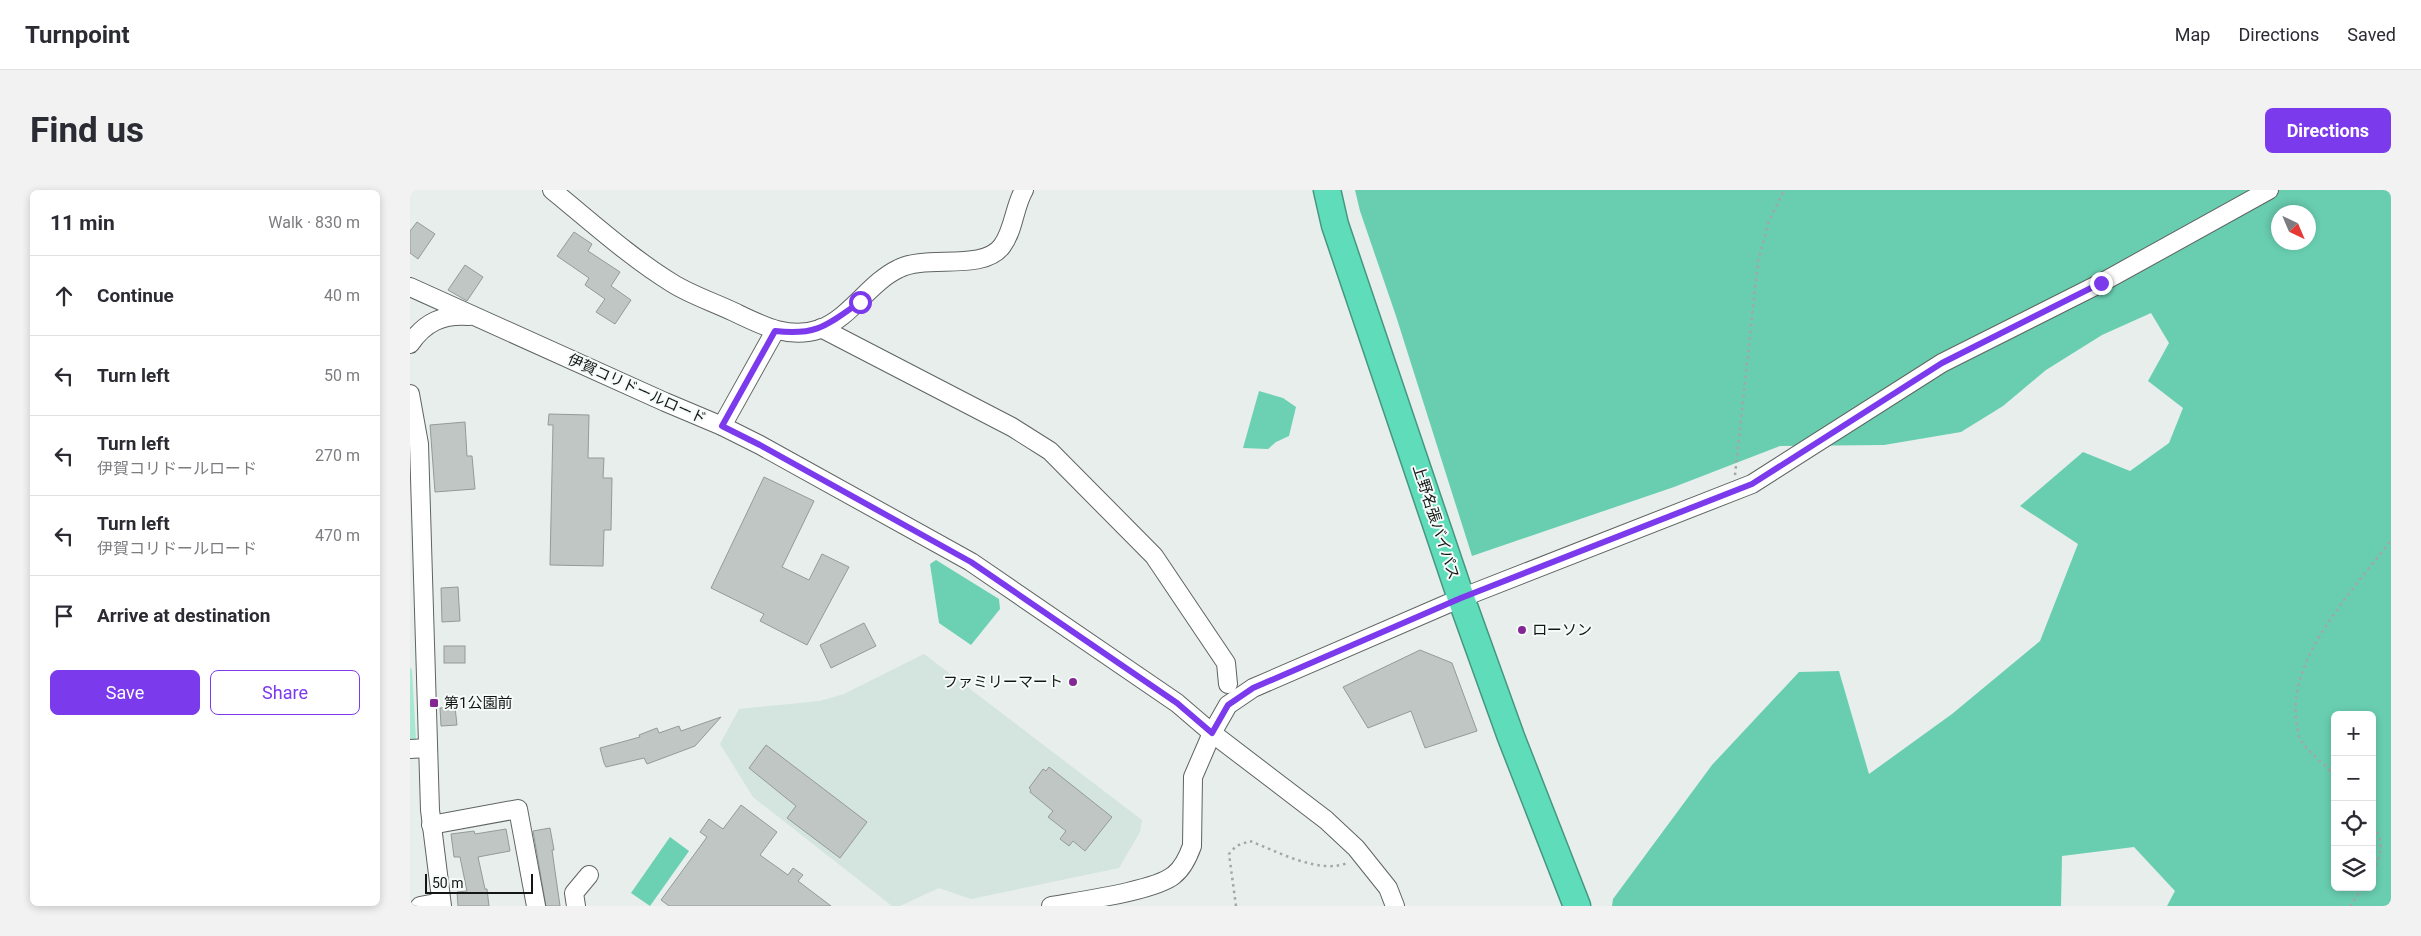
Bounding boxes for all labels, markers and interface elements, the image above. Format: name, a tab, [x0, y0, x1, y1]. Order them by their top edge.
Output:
text: Turnpoint	[25, 21, 130, 49]
text: Map	[2175, 24, 2210, 45]
text: Directions	[2238, 24, 2319, 45]
text: Saved	[2347, 24, 2396, 45]
button: Directions	[2265, 108, 2391, 153]
text: Find us	[30, 110, 144, 151]
north arrow	[2271, 205, 2316, 250]
text: 11 min	[50, 211, 115, 235]
text: Walk · 830 m	[268, 213, 360, 232]
route end	[2090, 272, 2113, 295]
icon: ahead	[50, 282, 78, 310]
text: Continue	[97, 284, 174, 307]
text: 40 m	[324, 286, 360, 305]
route start	[849, 291, 872, 314]
street label: 伊賀コリドールロード	[565, 350, 709, 428]
icon: left	[50, 362, 78, 390]
text: Turn left	[97, 364, 170, 387]
text: 50 m	[324, 366, 360, 385]
text: Turn left	[97, 432, 170, 455]
icon: left	[50, 442, 78, 470]
text: 270 m	[315, 446, 360, 465]
text: 伊賀コリドールロード	[97, 459, 257, 478]
street label: 上野名張バイパス	[1409, 462, 1463, 582]
text: Turn left	[97, 512, 170, 535]
icon: left	[50, 522, 78, 550]
text: 470 m	[315, 526, 360, 545]
text: 伊賀コリドールロード	[97, 539, 257, 558]
icon: arrive	[50, 602, 78, 630]
text: Arrive at destination	[97, 604, 270, 627]
place label: ローソン	[1532, 621, 1592, 639]
marker: ローソン	[1516, 624, 1528, 636]
button: Save	[50, 670, 200, 715]
button: Share	[210, 670, 360, 715]
place label: ファミリーマート	[943, 673, 1063, 691]
marker: ファミリーマート	[1067, 676, 1079, 688]
place label: 第1公園前	[444, 694, 512, 712]
marker: 第1公園前	[428, 697, 440, 709]
map controls	[2331, 711, 2376, 891]
button: +	[2331, 711, 2376, 756]
button: −	[2331, 756, 2376, 801]
button: locate	[2331, 801, 2376, 846]
button: layers	[2331, 846, 2376, 891]
scale bar	[425, 871, 532, 894]
text: 50 m	[432, 875, 464, 891]

